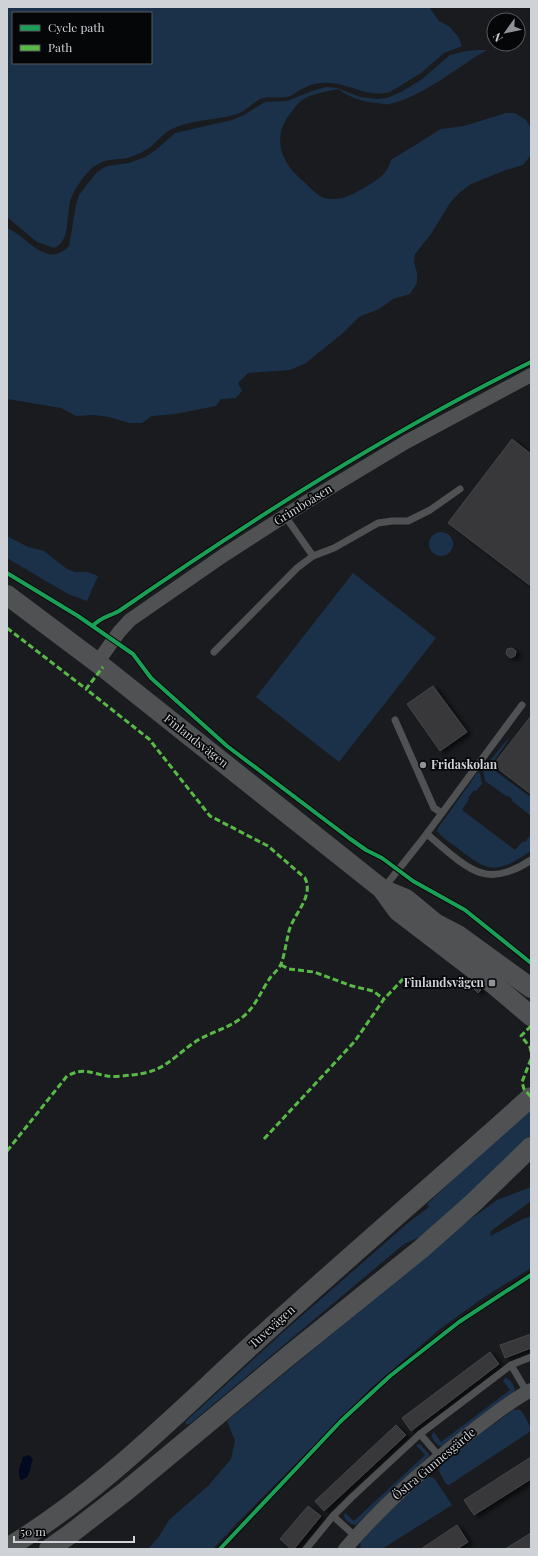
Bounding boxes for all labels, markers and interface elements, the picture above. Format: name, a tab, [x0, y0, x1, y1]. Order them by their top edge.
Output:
legend	[12, 12, 152, 64]
north arrow	[486, 12, 526, 52]
text: Cycle path	[48, 19, 105, 35]
text: N	[489, 30, 506, 45]
text: Path	[48, 39, 72, 55]
street label: Grimboåsen	[270, 480, 335, 528]
street label: Finlandsvägen	[161, 710, 232, 770]
place label: Fridaskolan	[431, 756, 498, 772]
marker: Fridaskolan	[418, 760, 428, 770]
place label: Finlandsvägen	[404, 974, 485, 990]
marker: Finlandsvägen	[487, 978, 497, 988]
street label: Tuvevägen	[245, 1301, 298, 1351]
street label: Östra Gunnesgärde	[388, 1424, 478, 1503]
scale bar	[14, 1518, 134, 1544]
text: 50 m	[20, 1523, 46, 1539]

